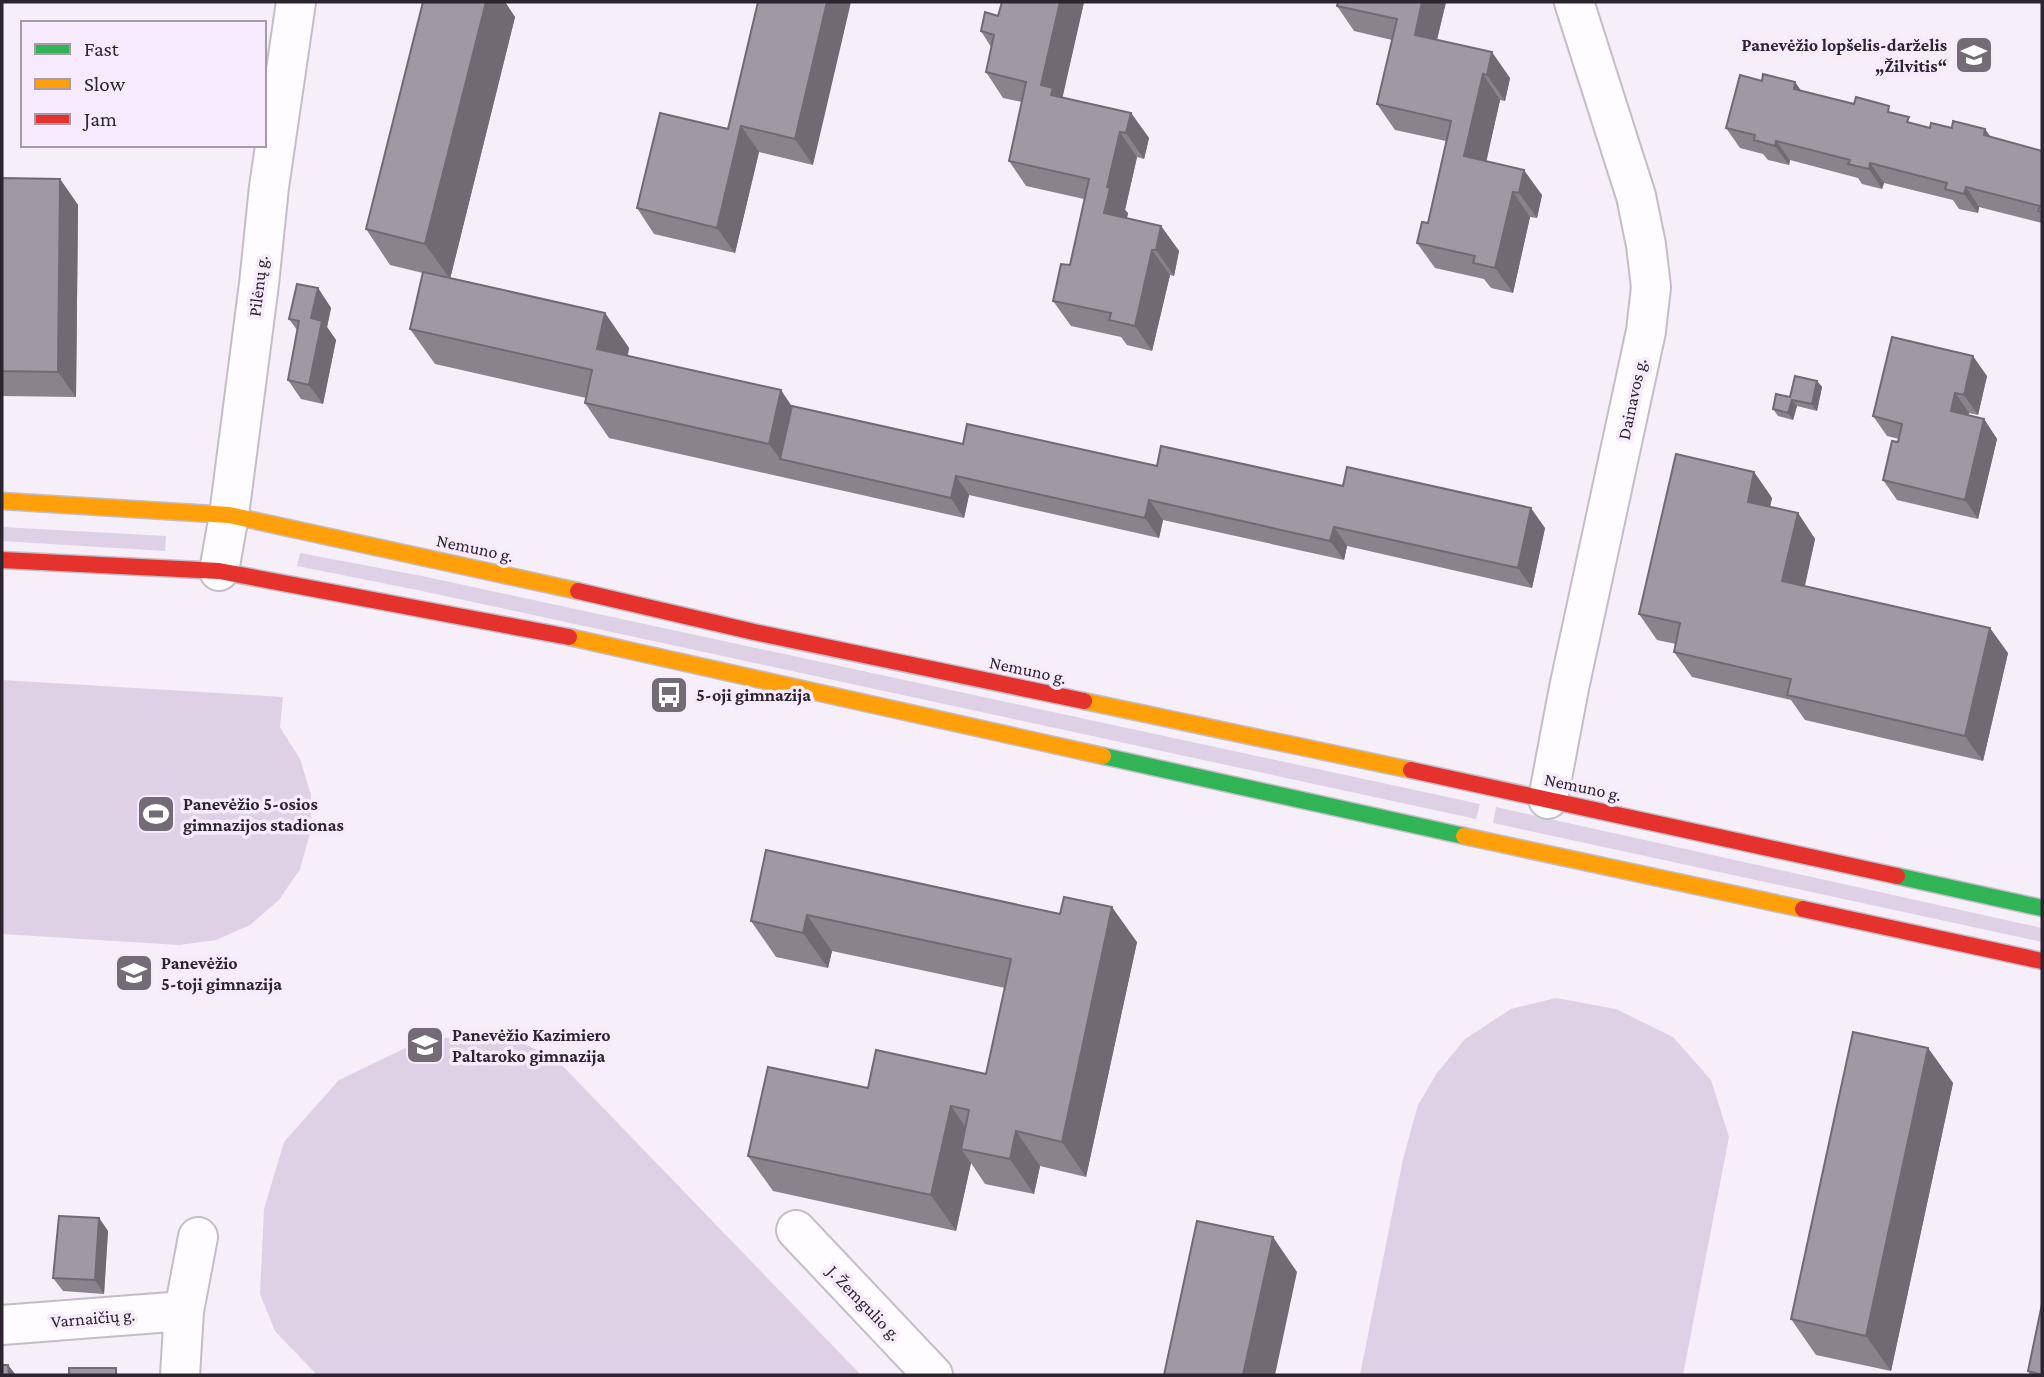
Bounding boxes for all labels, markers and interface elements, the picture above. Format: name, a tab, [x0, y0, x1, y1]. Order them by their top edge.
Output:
legend	[21, 21, 266, 147]
school or university icon: Panevėžio lopšelis-darželis „Žilvitis“	[1953, 34, 1995, 76]
place label: Panevėžio lopšelis-darželis „Žilvitis“	[1742, 35, 1947, 76]
text: Fast	[84, 37, 120, 61]
text: Slow	[84, 72, 126, 96]
text: Jam	[82, 107, 117, 131]
street label: Pilėnų g.	[244, 254, 272, 318]
street label: Dainavos g.	[1614, 356, 1650, 442]
street label: Nemuno g.	[435, 530, 515, 566]
street label: Nemuno g.	[988, 652, 1068, 688]
bus stop icon: 5-oji gimnazija	[648, 674, 690, 716]
place label: 5-oji gimnazija	[696, 685, 811, 706]
street label: Nemuno g.	[1543, 769, 1623, 805]
sports icon: Panevėžio 5-osios gimnazijos stadionas	[135, 793, 177, 835]
place label: Panevėžio 5-osios gimnazijos stadionas	[183, 794, 344, 836]
school or university icon: Panevėžio 5-toji gimnazija	[113, 952, 155, 994]
place label: Panevėžio 5-toji gimnazija	[161, 953, 282, 995]
school or university icon: Panevėžio Kazimiero Paltaroko gimnazija	[404, 1024, 446, 1066]
place label: Panevėžio Kazimiero Paltaroko gimnazija	[452, 1025, 611, 1067]
street label: J. Žemgulio g.	[822, 1260, 905, 1345]
street label: Varnaičių g.	[50, 1304, 136, 1332]

